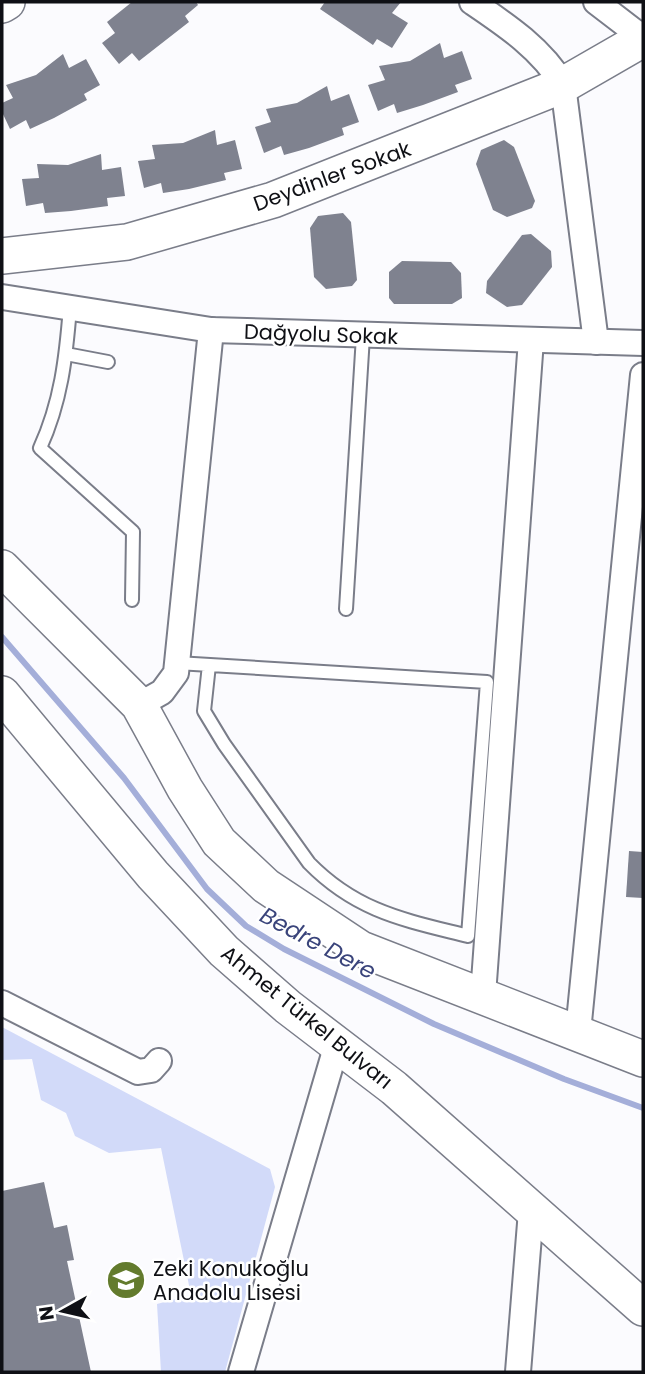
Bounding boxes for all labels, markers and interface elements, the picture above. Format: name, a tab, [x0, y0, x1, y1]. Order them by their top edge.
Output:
street label: Deydinler Sokak	[249, 134, 415, 218]
street label: Dağyolu Sokak	[243, 317, 399, 351]
water label: Bedre Dere	[254, 899, 382, 987]
street label: Ahmet Türkel Bulvarı	[215, 939, 399, 1095]
place label: Zeki Konukoğlu Anadolu Lisesi	[153, 1254, 309, 1307]
school or university icon: Zeki Konukoğlu Anadolu Lisesi	[105, 1259, 147, 1301]
north arrow	[28, 1276, 98, 1346]
text: N	[32, 1304, 61, 1322]

